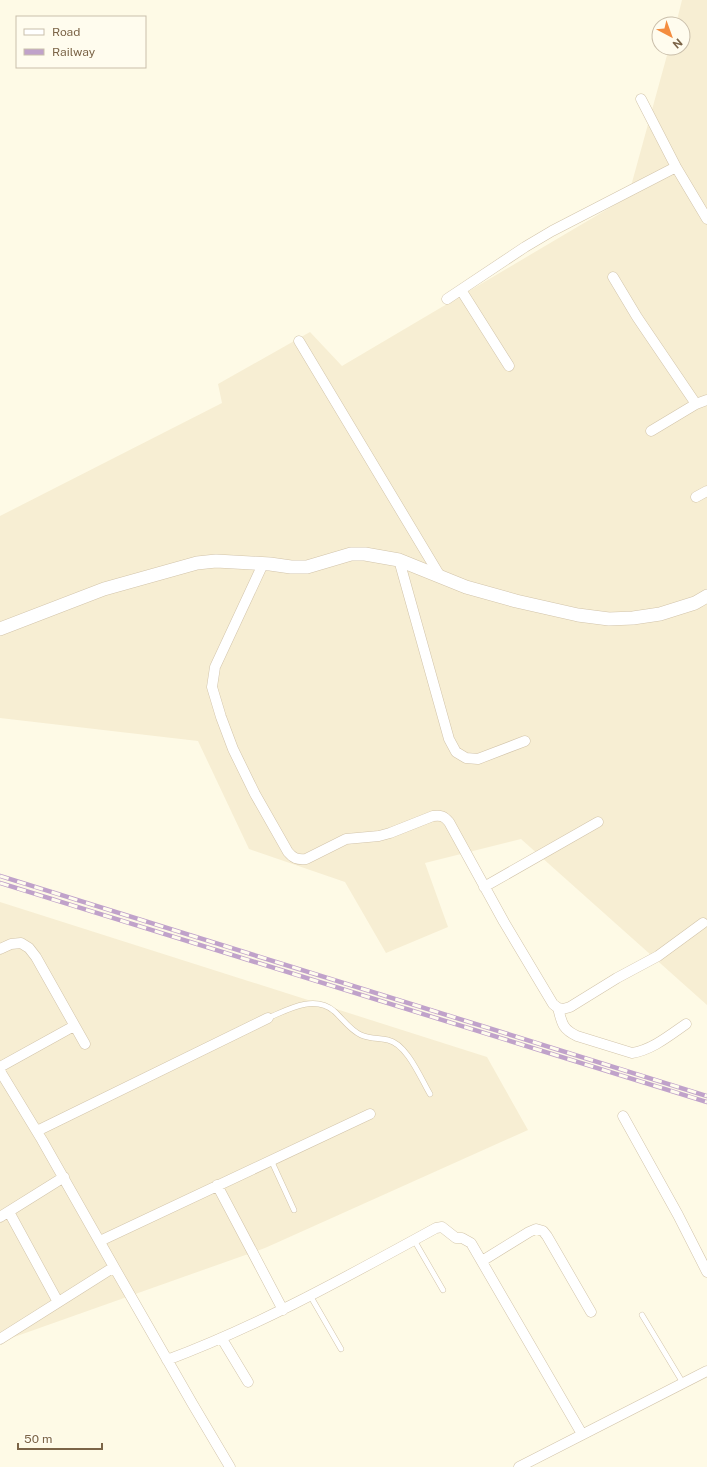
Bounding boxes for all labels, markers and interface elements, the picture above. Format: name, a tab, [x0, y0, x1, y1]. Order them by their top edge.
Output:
legend	[16, 16, 146, 68]
north arrow	[651, 16, 691, 56]
text: Road	[52, 25, 80, 39]
text: N	[670, 36, 685, 51]
text: Railway	[52, 45, 96, 59]
scale bar	[18, 1425, 102, 1451]
text: 50 m	[24, 1432, 52, 1446]

